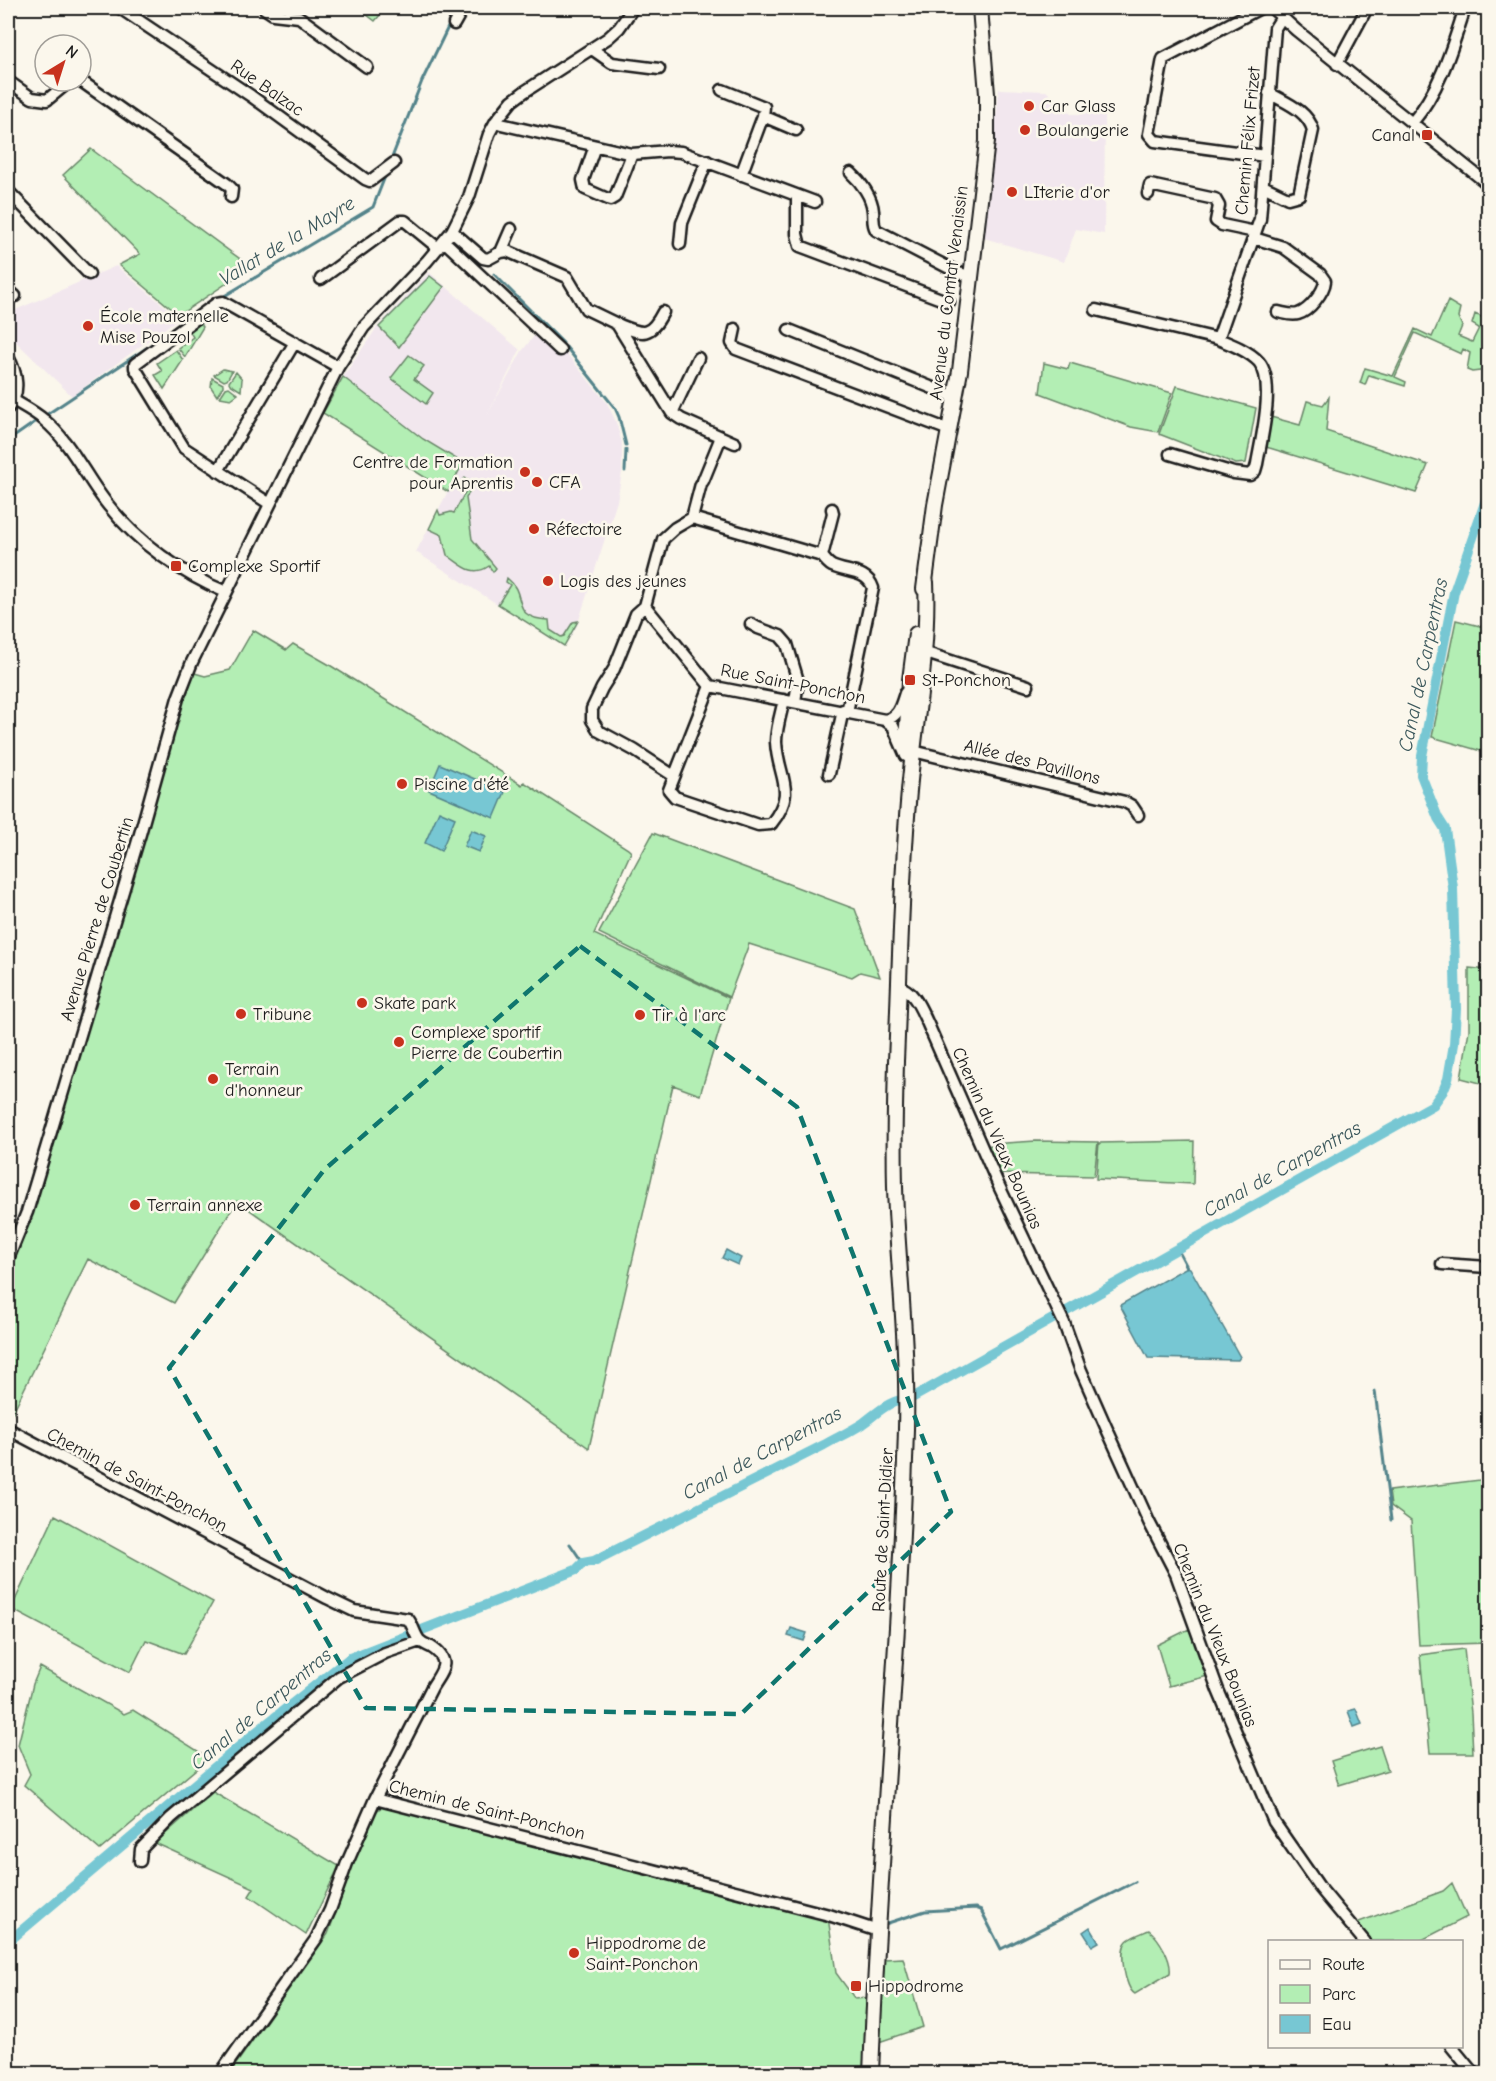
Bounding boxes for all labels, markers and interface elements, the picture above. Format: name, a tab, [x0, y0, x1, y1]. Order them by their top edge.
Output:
north arrow	[33, 33, 93, 93]
text: N	[62, 42, 81, 62]
street label: Rue Balzac	[226, 55, 308, 121]
street label: Chemin Félix Frizet	[1231, 65, 1265, 216]
place label: Car Glass	[1041, 96, 1116, 117]
marker: Car Glass	[1022, 99, 1036, 113]
place label: Boulangerie	[1037, 120, 1129, 141]
marker: Boulangerie	[1018, 123, 1032, 137]
place label: Canal	[1371, 125, 1415, 146]
marker: Canal	[1420, 128, 1434, 142]
place label: LIterie d'or	[1024, 182, 1111, 203]
street label: Avenue du Comtat Venaissin	[925, 185, 973, 401]
marker: LIterie d'or	[1005, 185, 1019, 199]
water label: Vallat de la Mayre	[215, 191, 359, 291]
place label: École maternelle Mise Pouzol	[100, 305, 229, 348]
marker: École maternelle Mise Pouzol	[81, 319, 95, 333]
place label: Centre de Formation pour Aprentis	[353, 452, 513, 494]
marker: Centre de Formation pour Aprentis	[518, 465, 532, 479]
place label: CFA	[549, 472, 581, 493]
marker: CFA	[530, 475, 544, 489]
place label: Réfectoire	[546, 519, 622, 540]
marker: Réfectoire	[527, 522, 541, 536]
place label: Complexe Sportif	[188, 556, 321, 577]
marker: Complexe Sportif	[169, 559, 183, 573]
place label: Logis des jeunes	[560, 571, 686, 592]
marker: Logis des jeunes	[541, 574, 555, 588]
water label: Canal de Carpentras	[1393, 576, 1453, 754]
street label: Rue Saint-Ponchon	[719, 660, 867, 708]
place label: St-Ponchon	[922, 670, 1011, 691]
marker: St-Ponchon	[903, 673, 917, 687]
street label: Allée des Pavillons	[962, 735, 1102, 789]
place label: Piscine d'été	[414, 774, 509, 795]
marker: Piscine d'été	[395, 777, 409, 791]
street label: Avenue Pierre de Coubertin	[56, 814, 138, 1024]
place label: Skate park	[374, 993, 456, 1014]
marker: Skate park	[355, 996, 369, 1010]
place label: Tribune	[253, 1004, 311, 1025]
place label: Tir à l'arc	[652, 1005, 726, 1026]
marker: Tribune	[234, 1007, 248, 1021]
marker: Tir à l'arc	[633, 1008, 647, 1022]
place label: Complexe sportif Pierre de Coubertin	[411, 1022, 563, 1064]
marker: Complexe sportif Pierre de Coubertin	[392, 1035, 406, 1049]
street label: Chemin du Vieux Bounias	[947, 1044, 1047, 1232]
place label: Terrain d'honneur	[225, 1059, 303, 1101]
marker: Terrain d'honneur	[206, 1072, 220, 1086]
water label: Canal de Carpentras	[1199, 1116, 1365, 1222]
place label: Terrain annexe	[147, 1195, 263, 1216]
marker: Terrain annexe	[128, 1198, 142, 1212]
water label: Canal de Carpentras	[679, 1401, 846, 1505]
street label: Chemin de Saint-Ponchon	[43, 1423, 231, 1537]
street label: Route de Saint-Didier	[868, 1447, 898, 1613]
street label: Chemin du Vieux Bounias	[1168, 1540, 1262, 1730]
water label: Canal de Carpentras	[186, 1643, 337, 1775]
street label: Chemin de Saint-Ponchon	[387, 1775, 587, 1845]
place label: Hippodrome de Saint-Ponchon	[586, 1933, 706, 1975]
legend	[1268, 1940, 1463, 2048]
marker: Hippodrome de Saint-Ponchon	[567, 1946, 581, 1960]
text: Route	[1322, 1954, 1365, 1975]
place label: Hippodrome	[868, 1976, 964, 1997]
marker: Hippodrome	[849, 1979, 863, 1993]
text: Parc	[1322, 1984, 1356, 2005]
text: Eau	[1322, 2014, 1351, 2035]

